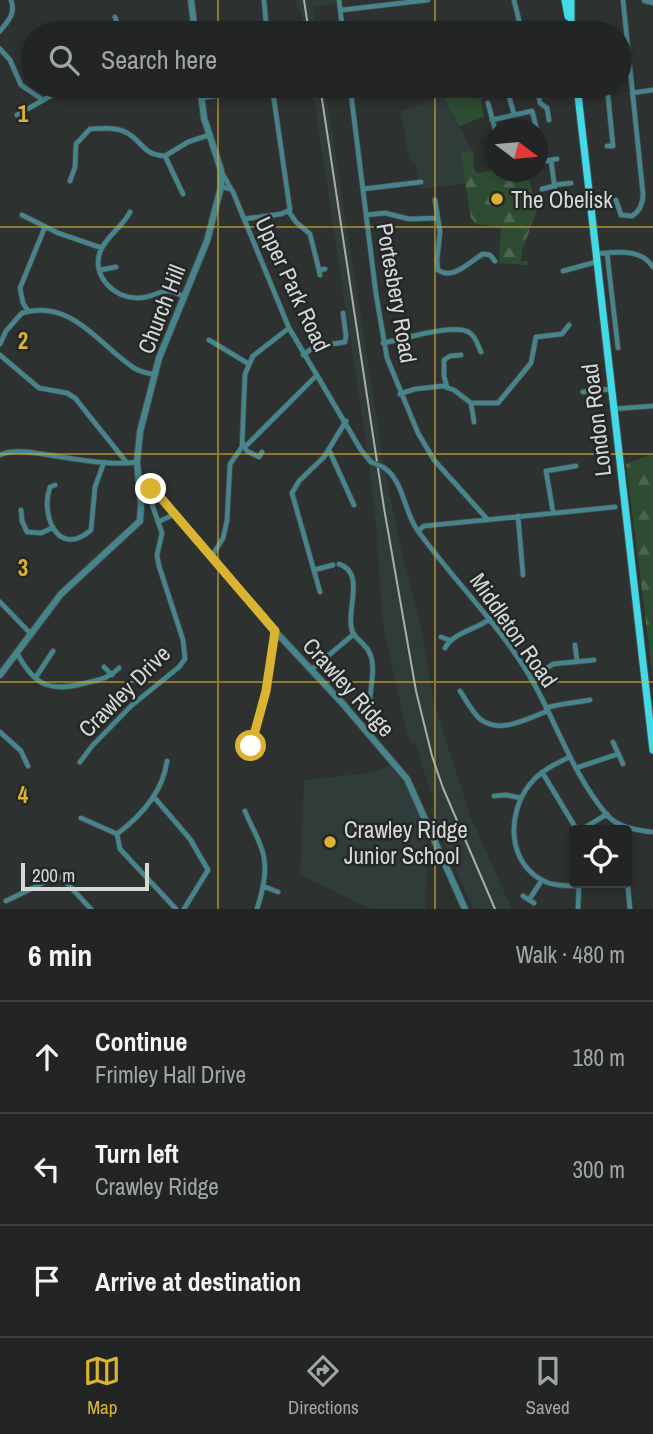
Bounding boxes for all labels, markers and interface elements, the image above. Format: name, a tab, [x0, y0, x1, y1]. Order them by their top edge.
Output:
search box	[21, 21, 632, 98]
icon: search	[45, 41, 83, 79]
text: Search here	[101, 42, 217, 77]
text: 1	[18, 98, 29, 129]
north arrow	[485, 119, 548, 182]
place label: The Obelisk	[511, 184, 613, 215]
marker: The Obelisk	[489, 191, 505, 207]
street label: Upper Park Road	[248, 211, 338, 357]
street label: Portesbery Road	[369, 221, 425, 365]
street label: Church Hill	[130, 260, 192, 358]
text: 2	[18, 325, 28, 356]
street label: London Road	[574, 362, 618, 478]
route end	[135, 473, 166, 504]
text: 3	[18, 552, 28, 583]
street label: Middleton Road	[463, 567, 565, 693]
street label: Crawley Ridge	[296, 631, 402, 743]
street label: Crawley Drive	[71, 638, 177, 744]
route start	[235, 730, 266, 761]
text: 4	[18, 779, 29, 810]
place label: Crawley Ridge Junior School	[344, 814, 468, 871]
map controls	[569, 825, 632, 888]
button: locate	[569, 825, 632, 888]
marker: Crawley Ridge Junior School	[322, 834, 338, 850]
scale bar	[21, 860, 149, 892]
text: 200 m	[32, 862, 75, 888]
text: 6 min	[28, 935, 92, 975]
text: Walk · 480 m	[516, 939, 625, 970]
text: Continue	[95, 1024, 187, 1059]
icon: ahead	[28, 1038, 66, 1076]
text: 180 m	[573, 1042, 625, 1073]
text: Frimley Hall Drive	[95, 1059, 246, 1090]
text: Turn left	[95, 1136, 179, 1171]
icon: left	[28, 1150, 66, 1188]
text: 300 m	[573, 1154, 625, 1185]
text: Crawley Ridge	[95, 1171, 219, 1202]
icon: arrive	[28, 1262, 66, 1300]
text: Arrive at destination	[95, 1264, 301, 1299]
tab: Map	[83, 1352, 121, 1420]
tab: Directions	[288, 1352, 359, 1420]
tab: Saved	[526, 1352, 570, 1420]

